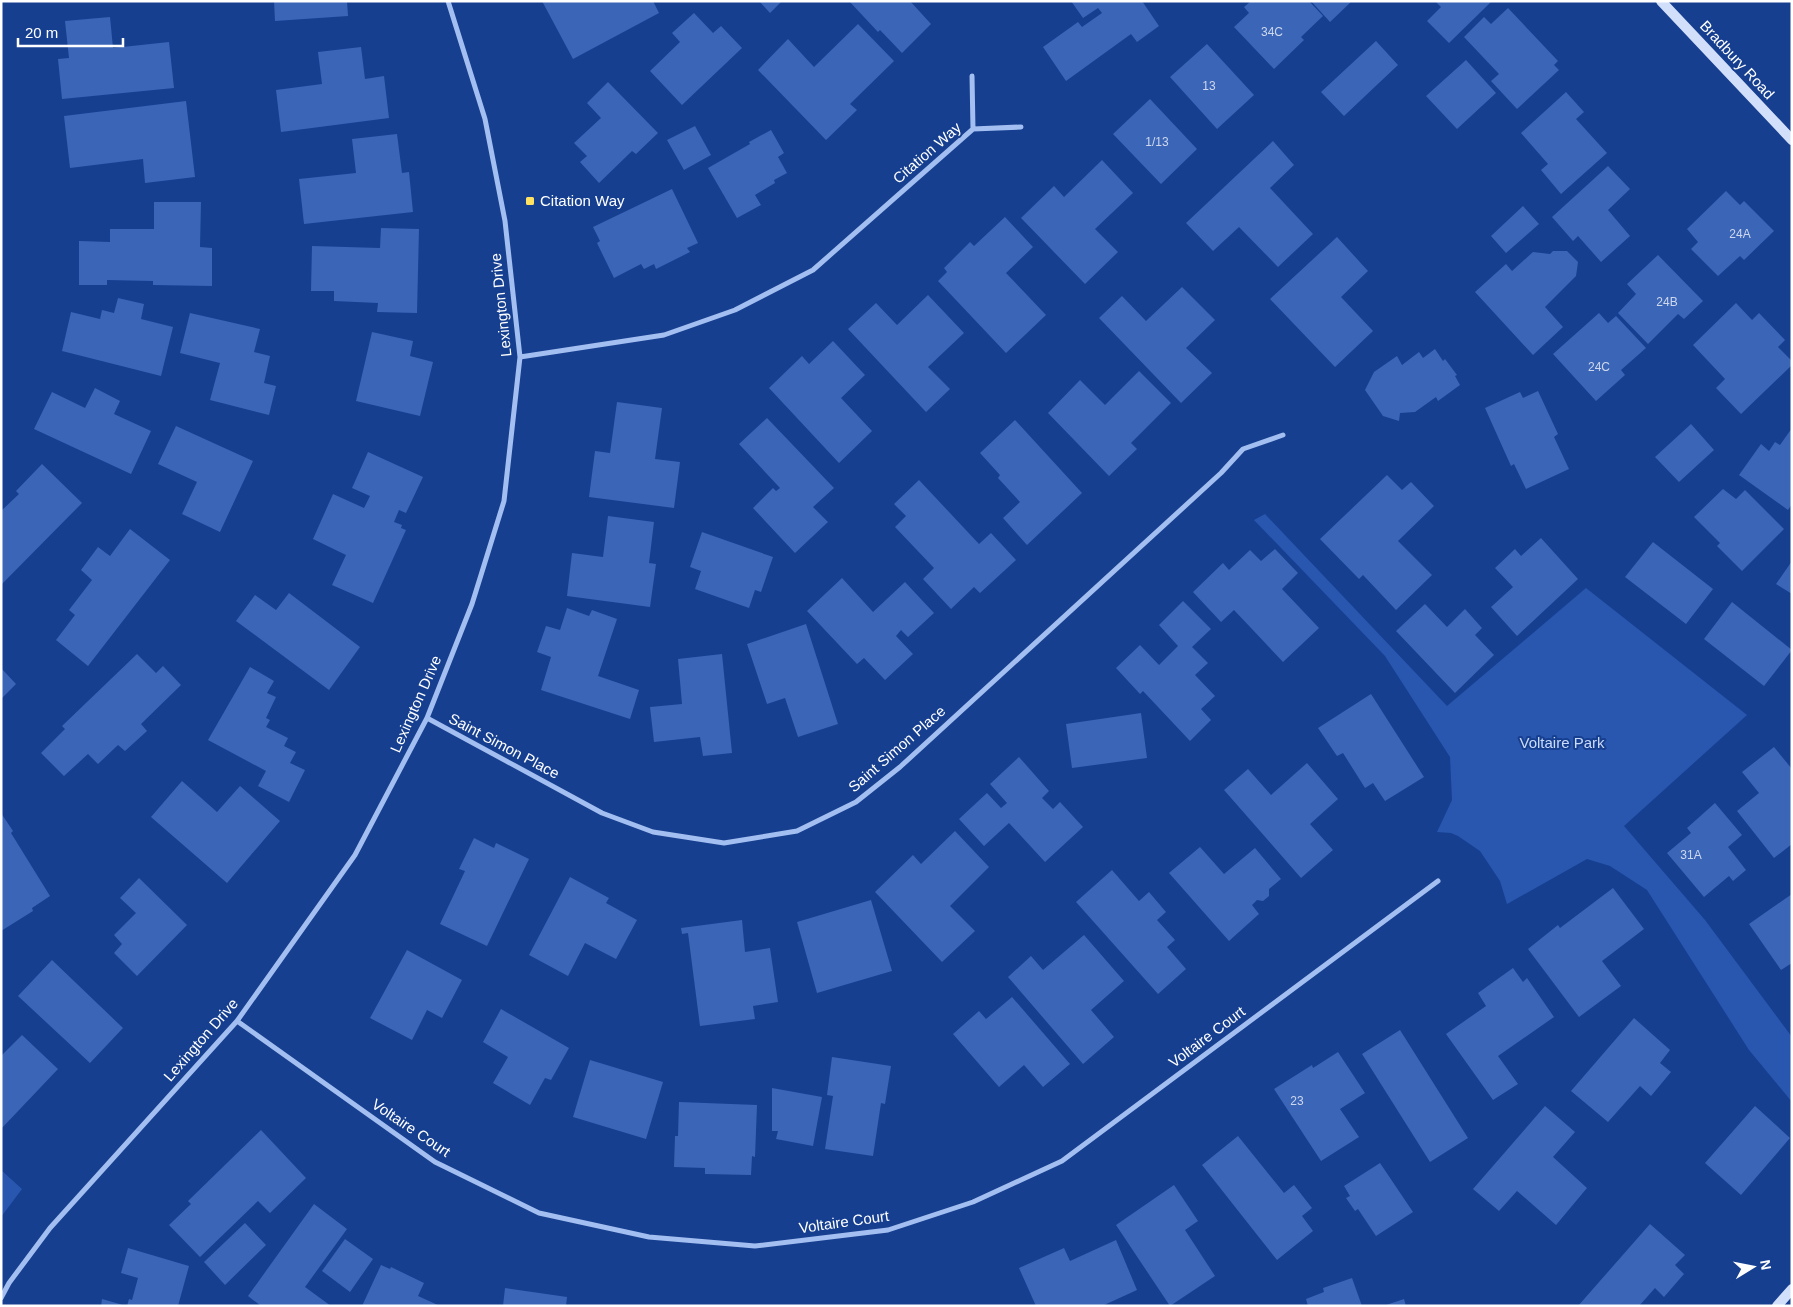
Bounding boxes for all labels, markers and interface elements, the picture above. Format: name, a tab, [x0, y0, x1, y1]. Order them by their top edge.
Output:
scale bar	[18, 15, 122, 47]
street label: Bradbury Road	[1697, 17, 1778, 102]
text: 20 m	[25, 24, 58, 41]
house number: 34C	[1261, 25, 1283, 39]
house number: 13	[1202, 79, 1216, 93]
street label: Citation Way	[889, 118, 964, 187]
house number: 1/13	[1145, 135, 1169, 149]
place label: Citation Way	[540, 192, 625, 209]
marker: Citation Way	[524, 195, 536, 207]
house number: 24A	[1729, 227, 1751, 241]
street label: Lexington Drive	[487, 252, 514, 358]
house number: 24B	[1656, 295, 1678, 309]
house number: 24C	[1588, 360, 1610, 374]
street label: Lexington Drive	[387, 653, 445, 755]
street label: Saint Simon Place	[845, 702, 949, 795]
street label: Saint Simon Place	[446, 709, 562, 782]
park label: Voltaire Park	[1519, 734, 1605, 751]
house number: 31A	[1680, 848, 1702, 862]
street label: Lexington Drive	[160, 995, 241, 1085]
street label: Voltaire Court	[1165, 1002, 1249, 1071]
house number: 23	[1290, 1094, 1304, 1108]
street label: Voltaire Court	[369, 1095, 454, 1161]
street label: Voltaire Court	[798, 1207, 891, 1236]
north arrow	[1728, 1242, 1778, 1292]
text: N	[1757, 1258, 1775, 1271]

